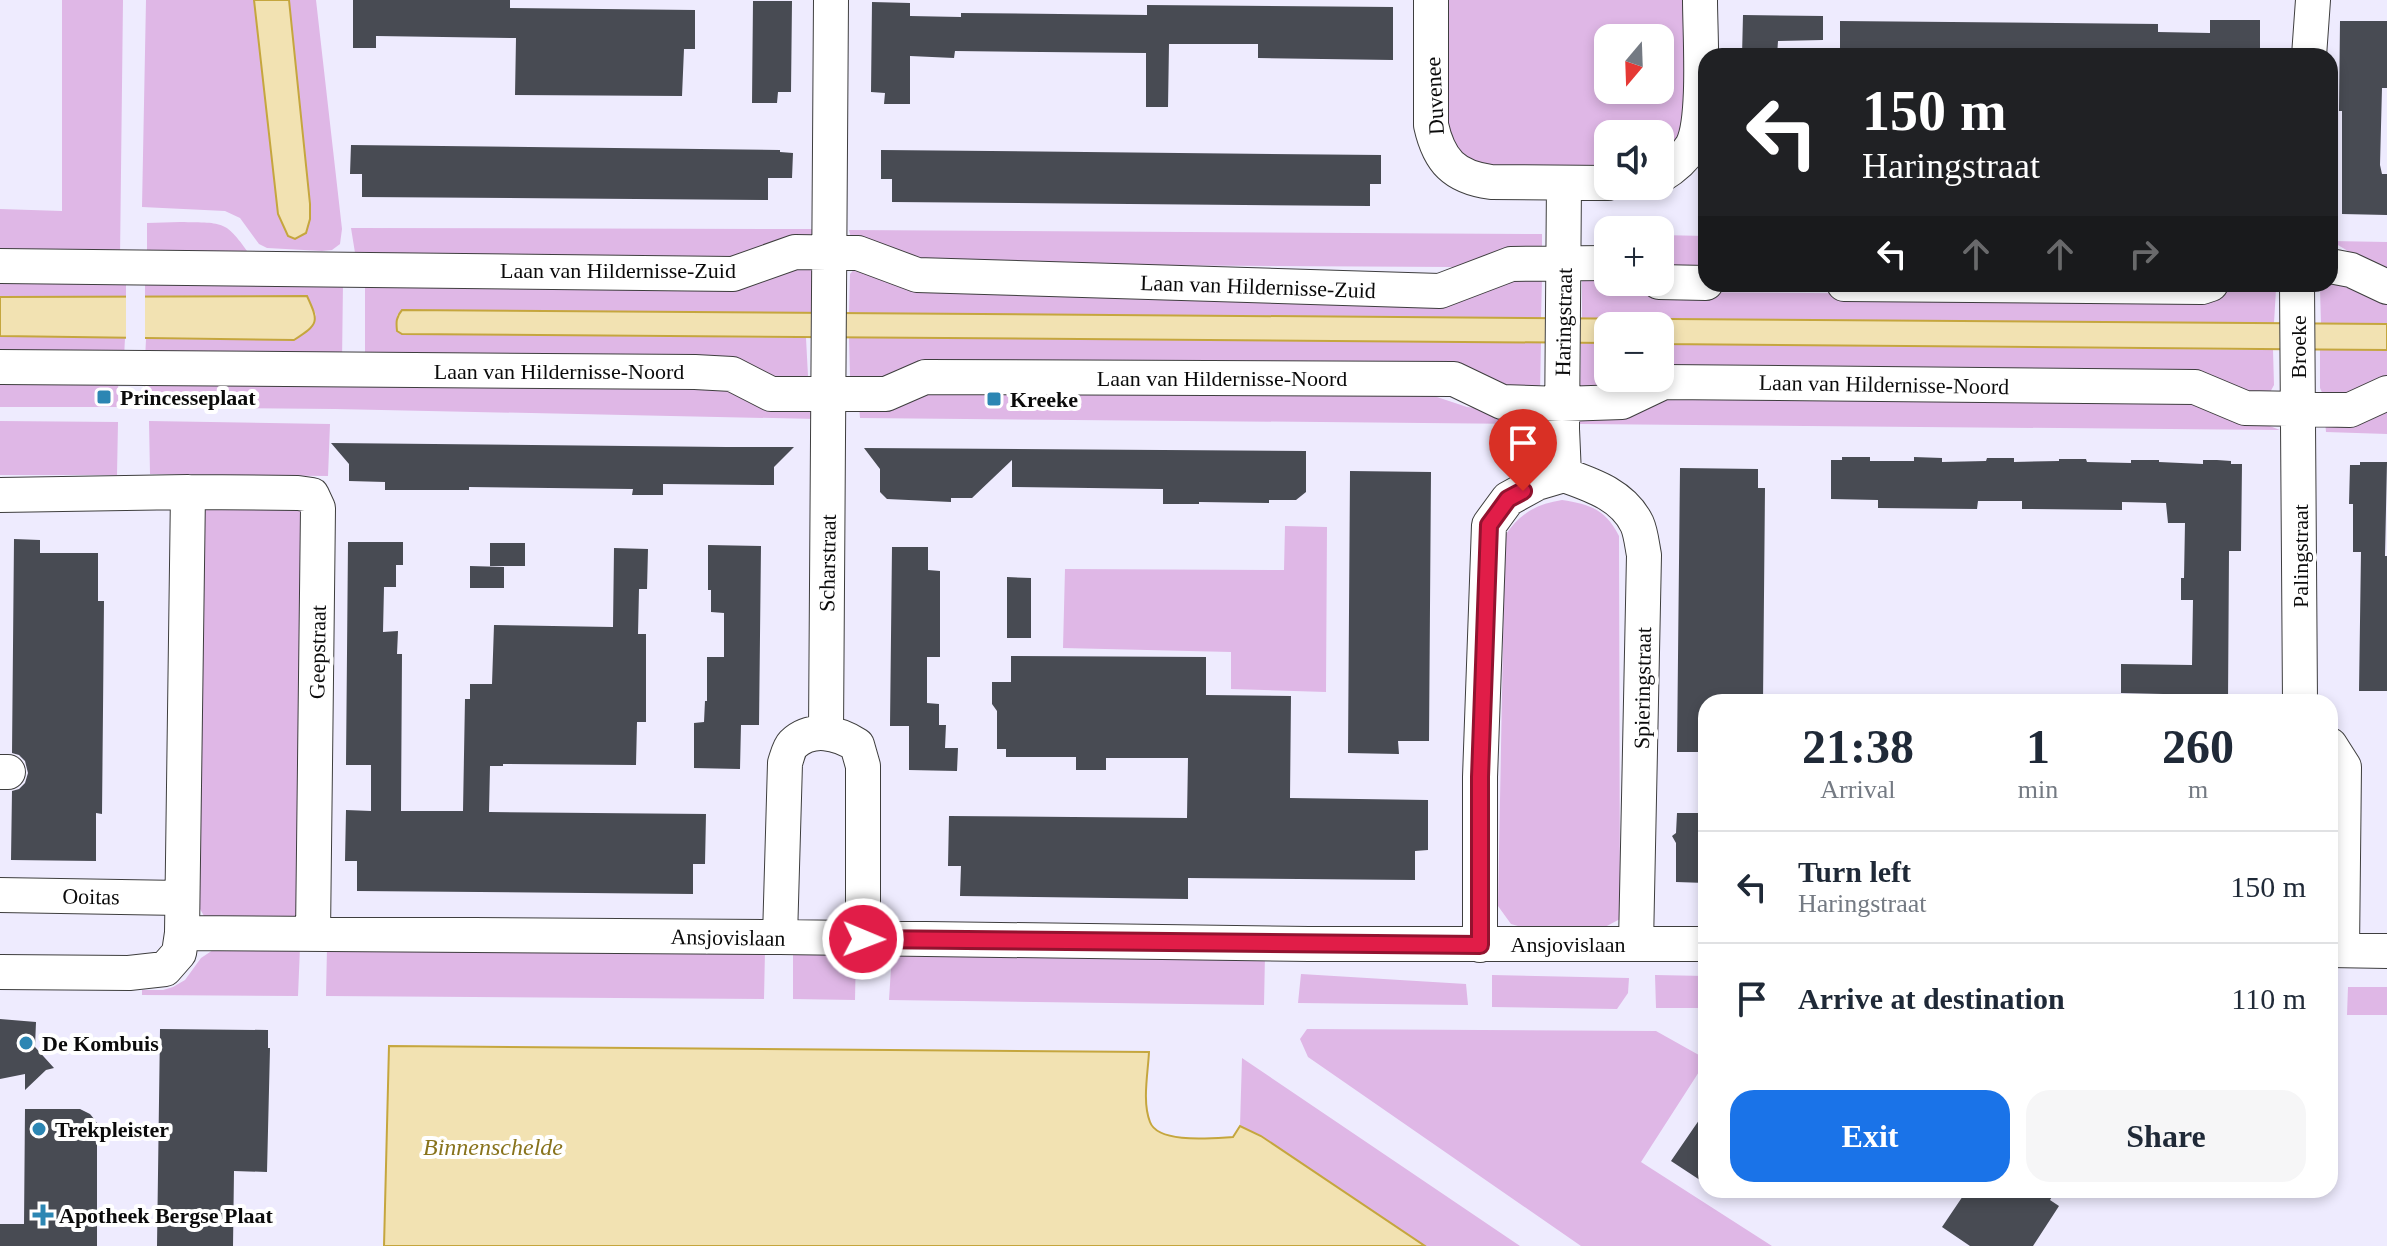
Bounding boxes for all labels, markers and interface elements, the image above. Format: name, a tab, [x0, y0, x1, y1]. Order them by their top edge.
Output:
north arrow	[1594, 24, 1674, 104]
map controls	[1594, 24, 1674, 392]
street label: Duvenee	[1420, 56, 1449, 136]
icon: left	[1730, 80, 1834, 184]
text: 150 m	[1862, 80, 2007, 142]
button: sound	[1594, 120, 1674, 200]
text: Haringstraat	[1862, 146, 2040, 186]
button: +	[1594, 216, 1674, 296]
icon: left	[1870, 232, 1914, 276]
icon: ahead	[1954, 232, 1998, 276]
icon: ahead	[2038, 232, 2082, 276]
icon: right	[2122, 232, 2166, 276]
street label: Laan van Hildernisse-Zuid	[500, 258, 736, 283]
street label: Haringstraat	[1550, 267, 1577, 377]
street label: Laan van Hildernisse-Zuid	[1140, 270, 1376, 303]
button: −	[1594, 312, 1674, 392]
street label: Broeke	[2286, 315, 2311, 379]
street label: Laan van Hildernisse-Noord	[434, 359, 684, 384]
street label: Laan van Hildernisse-Noord	[1097, 366, 1347, 391]
street label: Laan van Hildernisse-Noord	[1759, 370, 2009, 399]
place label: Princesseplaat	[120, 385, 256, 410]
place label: Kreeke	[1010, 387, 1078, 412]
marker: Princesseplaat	[95, 388, 113, 406]
marker: Kreeke	[985, 390, 1003, 408]
pin	[1489, 409, 1557, 491]
icon: arrive	[1501, 421, 1545, 465]
street label: Palingstraat	[2288, 504, 2313, 608]
street label: Scharstraat	[814, 514, 841, 612]
street label: Geepstraat	[304, 605, 331, 699]
street label: Spieringstraat	[1629, 627, 1656, 749]
text: 21:38	[1802, 720, 1914, 773]
text: 1	[2026, 720, 2050, 773]
text: 260	[2162, 720, 2234, 773]
text: Arrival	[1820, 775, 1895, 804]
text: min	[2018, 775, 2058, 804]
text: m	[2188, 775, 2208, 804]
text: Turn left	[1798, 855, 1911, 888]
icon: left	[1730, 865, 1774, 909]
text: 150 m	[2230, 870, 2306, 903]
street label: Ooitas	[62, 884, 120, 909]
text: Haringstraat	[1798, 889, 1927, 918]
position arrow	[821, 897, 905, 981]
street label: Ansjovislaan	[670, 924, 786, 951]
street label: Ansjovislaan	[1511, 932, 1625, 957]
icon: arrive	[1730, 977, 1774, 1021]
text: Arrive at destination	[1798, 982, 2065, 1015]
text: 110 m	[2231, 982, 2306, 1015]
place label: De Kombuis	[42, 1031, 159, 1056]
marker: De Kombuis	[17, 1034, 35, 1052]
button: Exit	[1730, 1090, 2010, 1182]
button: Share	[2026, 1090, 2306, 1182]
place label: Trekpleister	[55, 1117, 169, 1142]
marker: Trekpleister	[30, 1120, 48, 1138]
water label: Binnenschelde	[423, 1134, 563, 1160]
place label: Apotheek Bergse Plaat	[59, 1203, 274, 1228]
marker: Apotheek Bergse Plaat	[34, 1206, 52, 1224]

